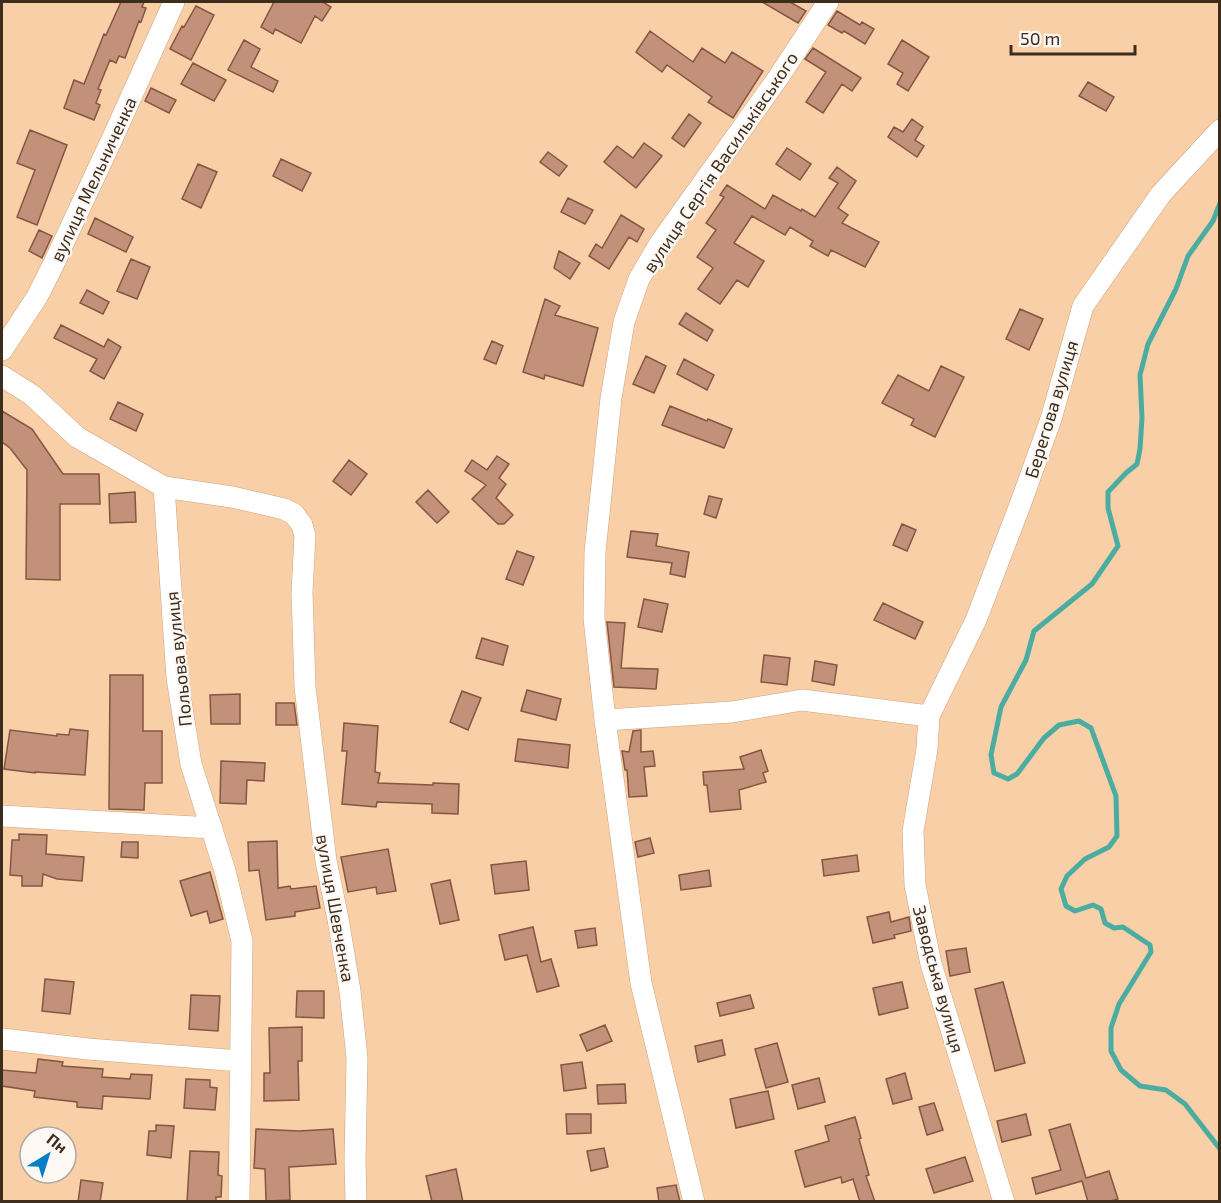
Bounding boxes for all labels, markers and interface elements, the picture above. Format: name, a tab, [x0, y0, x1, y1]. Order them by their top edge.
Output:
scale bar	[1011, 18, 1136, 56]
text: 50 m	[1020, 27, 1060, 49]
street label: вулиця Сергія Васильківського	[638, 47, 802, 277]
street label: вулиця Мельниченка	[45, 93, 141, 265]
street label: Берегова вулиця	[1020, 337, 1082, 481]
street label: Польова вулиця	[160, 590, 196, 728]
street label: вулиця Шевченка	[312, 832, 360, 984]
street label: Заводська вулиця	[909, 903, 969, 1055]
north arrow	[18, 1125, 78, 1185]
text: Пн	[43, 1129, 72, 1157]

